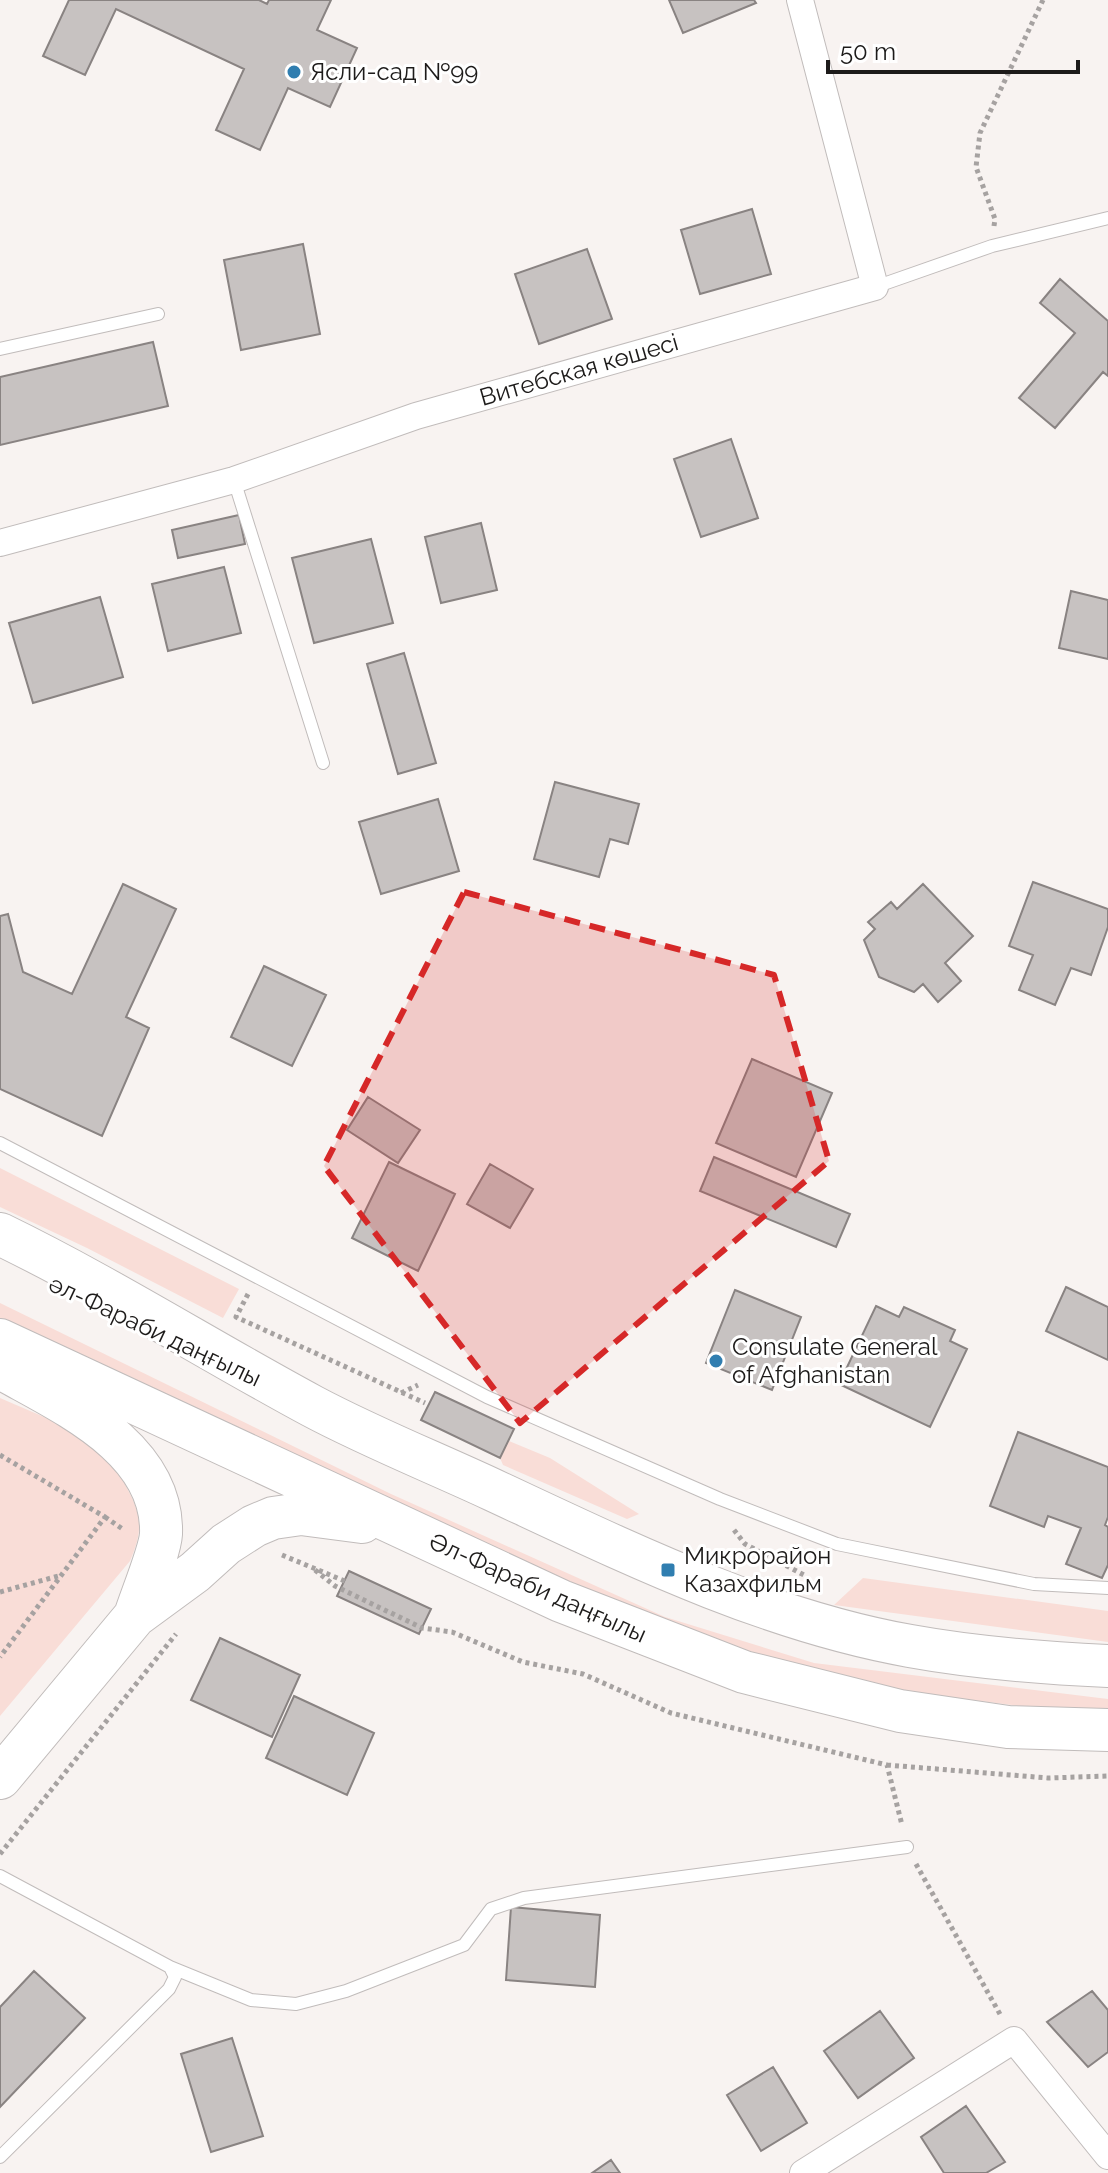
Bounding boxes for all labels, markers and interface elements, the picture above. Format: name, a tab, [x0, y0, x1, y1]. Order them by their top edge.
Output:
scale bar	[828, 24, 1078, 74]
text: 50 m	[840, 37, 896, 66]
place label: Ясли-сад №99	[310, 57, 478, 86]
marker: Ясли-сад №99	[285, 63, 303, 81]
street label: Витебская көшесі	[476, 327, 682, 412]
street label: әл-Фараби даңғылы	[44, 1269, 266, 1393]
place label: Consulate General of Afghanistan	[732, 1332, 938, 1389]
marker: Consulate General of Afghanistan	[707, 1352, 725, 1370]
street label: Әл-Фараби даңғылы	[425, 1527, 651, 1649]
place label: Микрорайон Казахфильм	[684, 1541, 831, 1598]
marker: Микрорайон Казахфильм	[659, 1561, 677, 1579]

